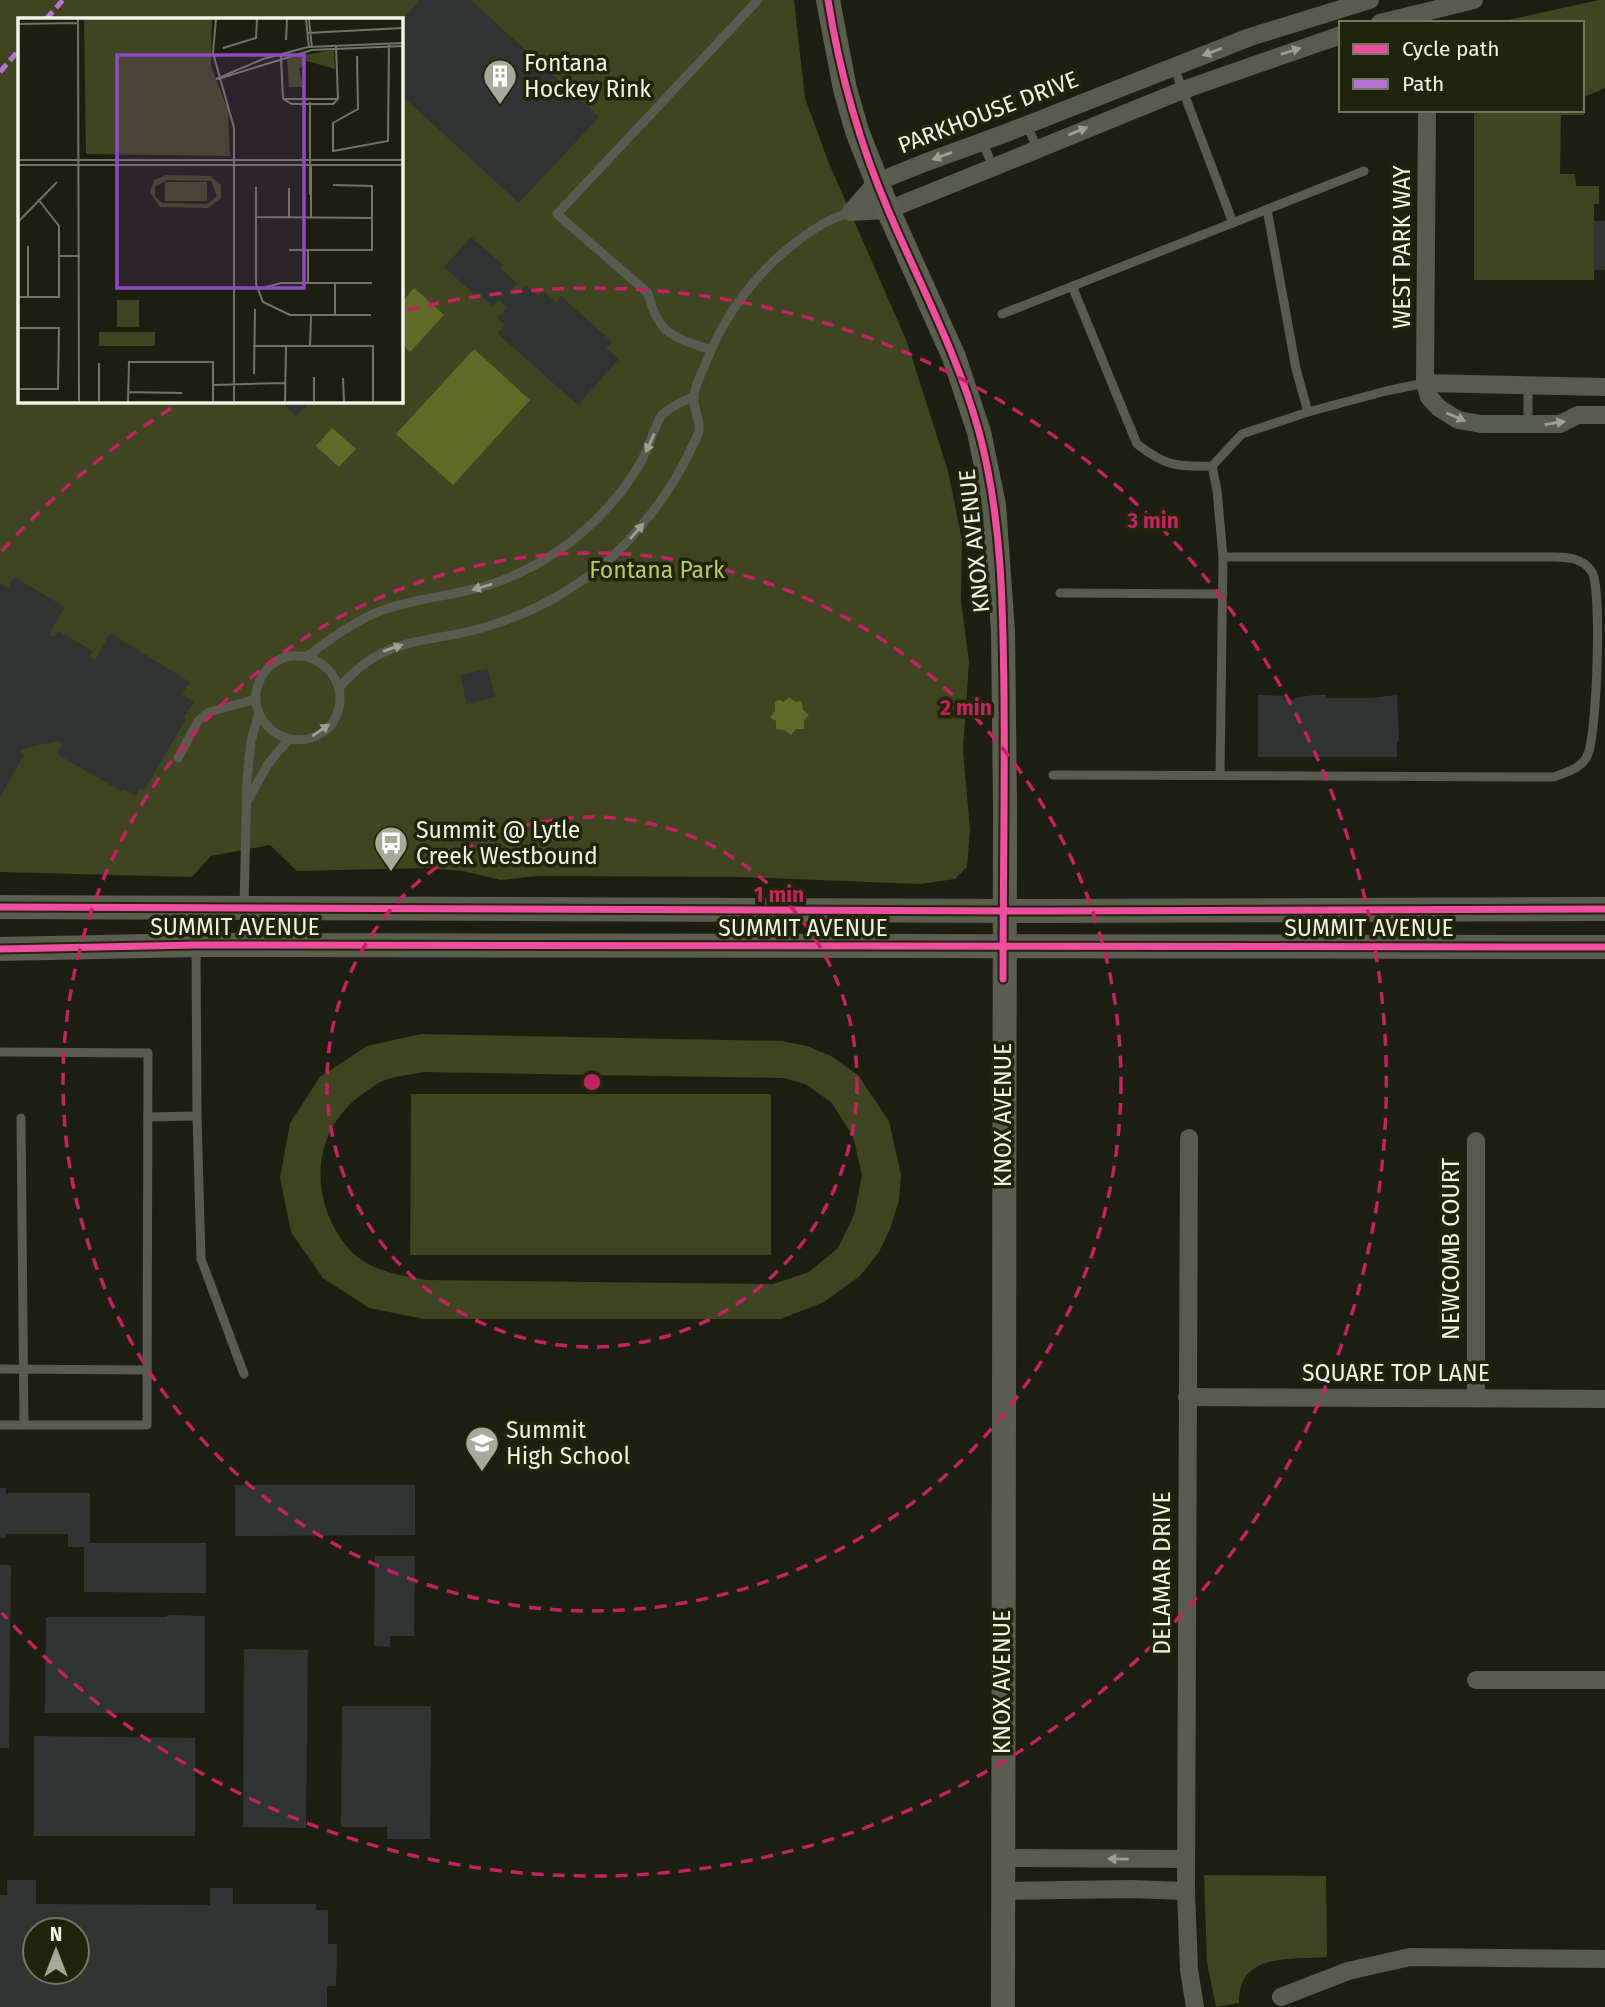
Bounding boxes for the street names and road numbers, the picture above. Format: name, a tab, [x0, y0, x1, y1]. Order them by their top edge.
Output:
street label: PARKHOUSE DRIVE	[894, 65, 1082, 159]
street label: WEST PARK WAY	[1388, 165, 1416, 329]
street label: KNOX AVENUE	[953, 468, 995, 614]
street label: SUMMIT AVENUE	[150, 913, 320, 941]
street label: SUMMIT AVENUE	[718, 914, 888, 942]
street label: SUMMIT AVENUE	[1284, 914, 1454, 942]
street label: KNOX AVENUE	[989, 1043, 1017, 1187]
street label: NEWCOMB COURT	[1437, 1158, 1465, 1340]
street label: SQUARE TOP LANE	[1302, 1359, 1490, 1387]
street label: DELAMAR DRIVE	[1148, 1491, 1176, 1655]
street label: KNOX AVENUE	[988, 1610, 1016, 1754]

